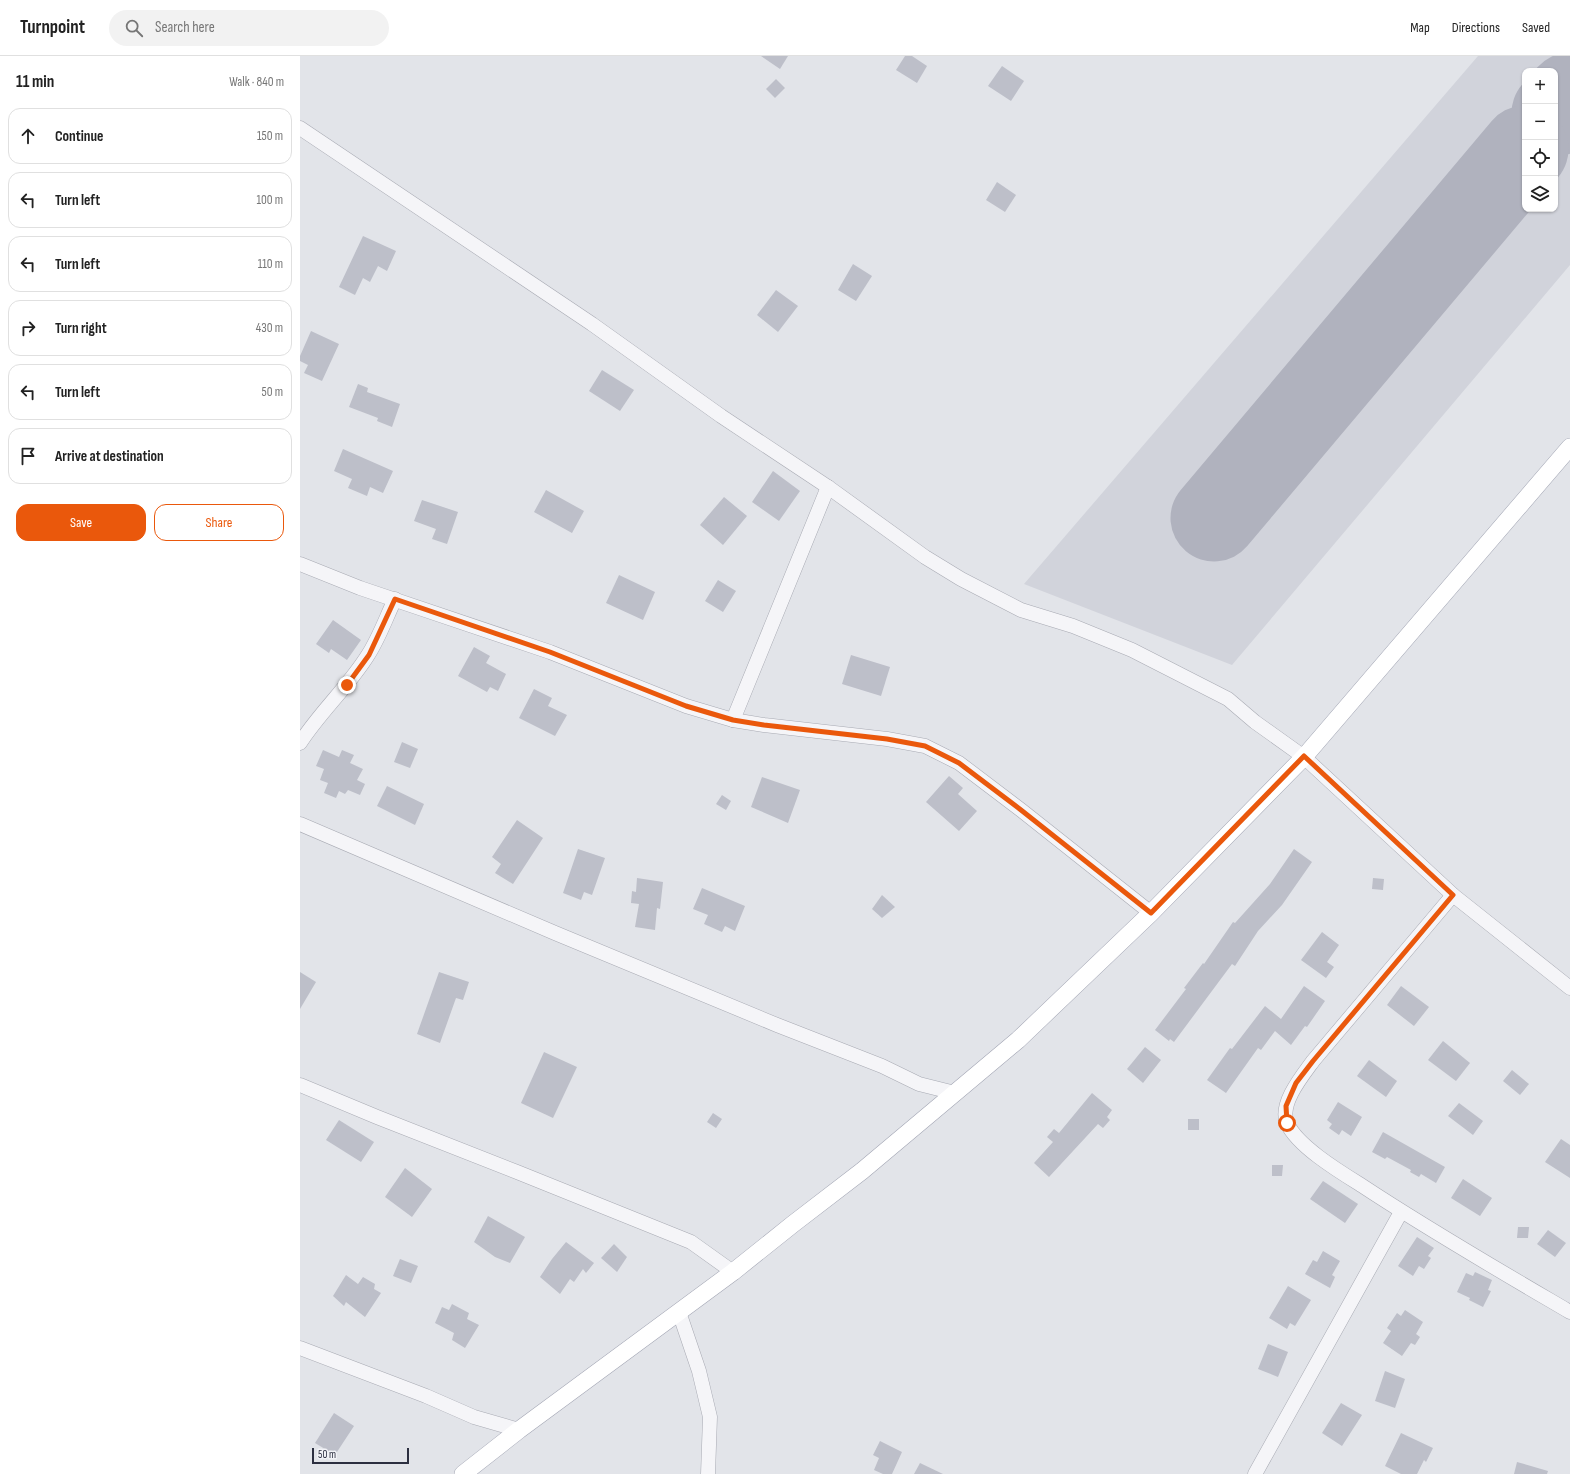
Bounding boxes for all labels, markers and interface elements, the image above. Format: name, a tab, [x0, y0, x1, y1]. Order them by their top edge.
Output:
search box	[109, 10, 389, 46]
text: Turnpoint	[20, 16, 85, 39]
icon: search	[123, 17, 145, 39]
text: Search here	[155, 18, 215, 37]
text: Map	[1410, 19, 1430, 36]
text: Directions	[1452, 19, 1500, 36]
text: Saved	[1522, 19, 1550, 36]
map controls	[1522, 68, 1558, 212]
button: +	[1522, 68, 1558, 104]
text: 11 min	[16, 72, 54, 92]
text: Walk · 840 m	[229, 74, 284, 90]
button: −	[1522, 104, 1558, 140]
icon: ahead	[17, 125, 39, 147]
text: Continue	[55, 127, 104, 146]
text: 150 m	[257, 128, 283, 144]
button: locate	[1522, 140, 1558, 176]
button: layers	[1522, 176, 1558, 212]
icon: left	[17, 189, 39, 211]
text: Turn left	[55, 191, 100, 210]
text: 100 m	[256, 192, 283, 208]
icon: left	[17, 253, 39, 275]
text: Turn left	[55, 255, 100, 274]
text: 110 m	[258, 256, 283, 272]
icon: right	[17, 317, 39, 339]
text: Turn right	[55, 319, 107, 338]
text: 430 m	[256, 320, 283, 336]
icon: left	[17, 381, 39, 403]
text: Turn left	[55, 383, 100, 402]
text: 50 m	[262, 384, 283, 400]
icon: arrive	[17, 445, 39, 467]
text: Arrive at destination	[55, 447, 164, 466]
button: Save	[16, 504, 146, 541]
button: Share	[154, 504, 284, 541]
route end	[338, 676, 356, 694]
route start	[1278, 1114, 1296, 1132]
scale bar	[312, 1446, 409, 1465]
text: 50 m	[318, 1448, 336, 1461]

